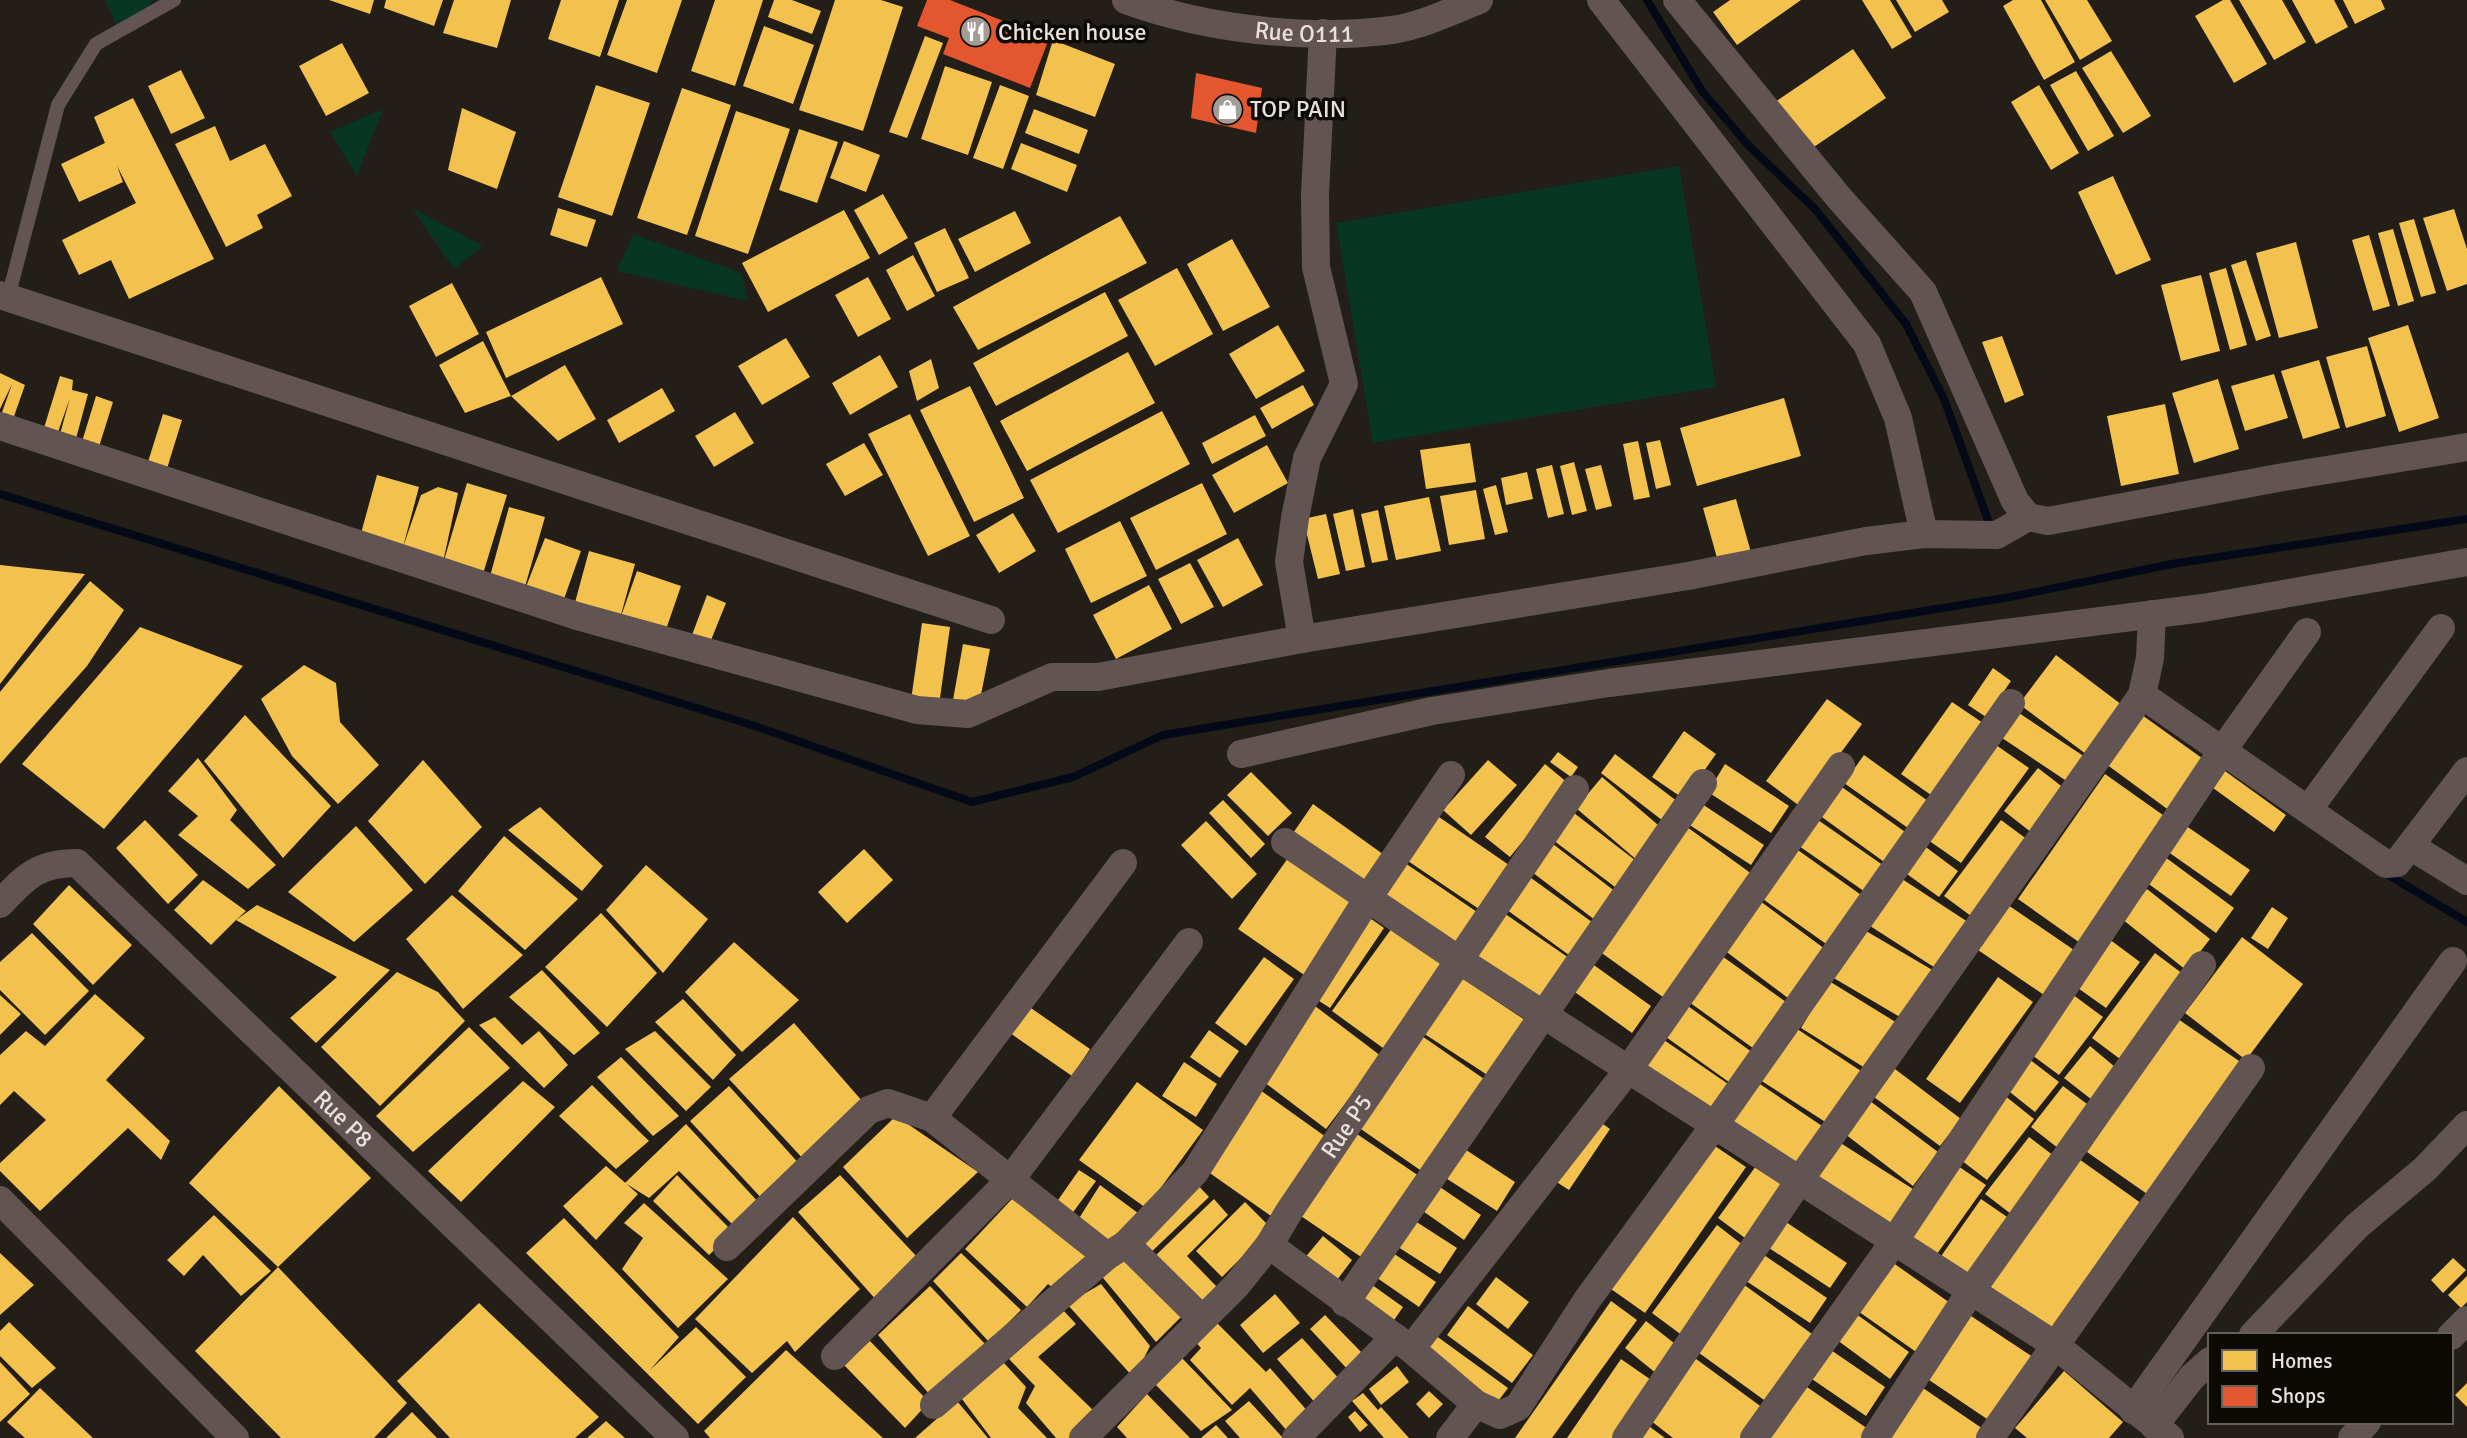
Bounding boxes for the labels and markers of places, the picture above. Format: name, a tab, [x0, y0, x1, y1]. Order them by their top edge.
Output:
restaurant icon: Chicken house	[958, 15, 992, 49]
place label: Chicken house	[998, 17, 1147, 47]
shop icon: TOP PAIN	[1210, 92, 1244, 126]
place label: TOP PAIN	[1250, 94, 1346, 124]

